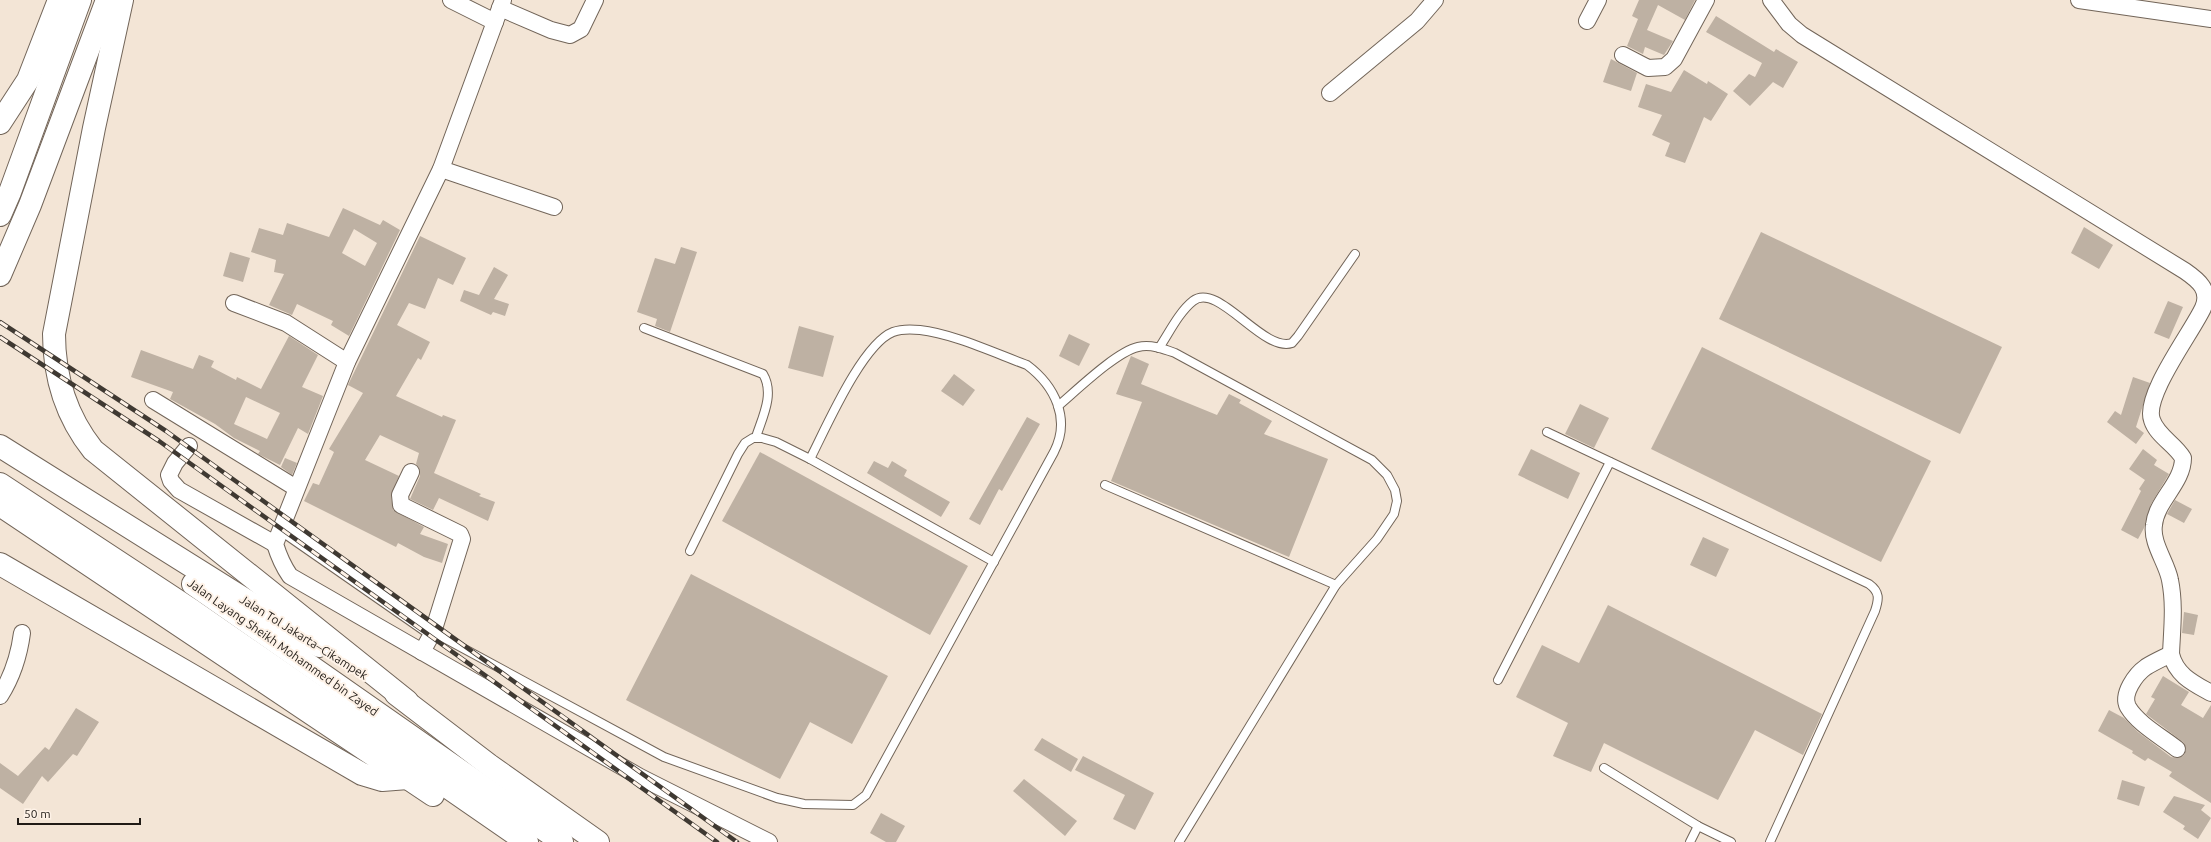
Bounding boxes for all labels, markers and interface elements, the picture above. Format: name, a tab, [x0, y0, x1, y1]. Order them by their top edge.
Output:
street label: Jalan Layang Sheikh Mohammed bin Zayed	[185, 576, 381, 718]
street label: Jalan Tol Jakarta–Cikampek	[238, 592, 370, 682]
scale bar	[18, 800, 140, 826]
text: 50 m	[24, 807, 51, 820]

